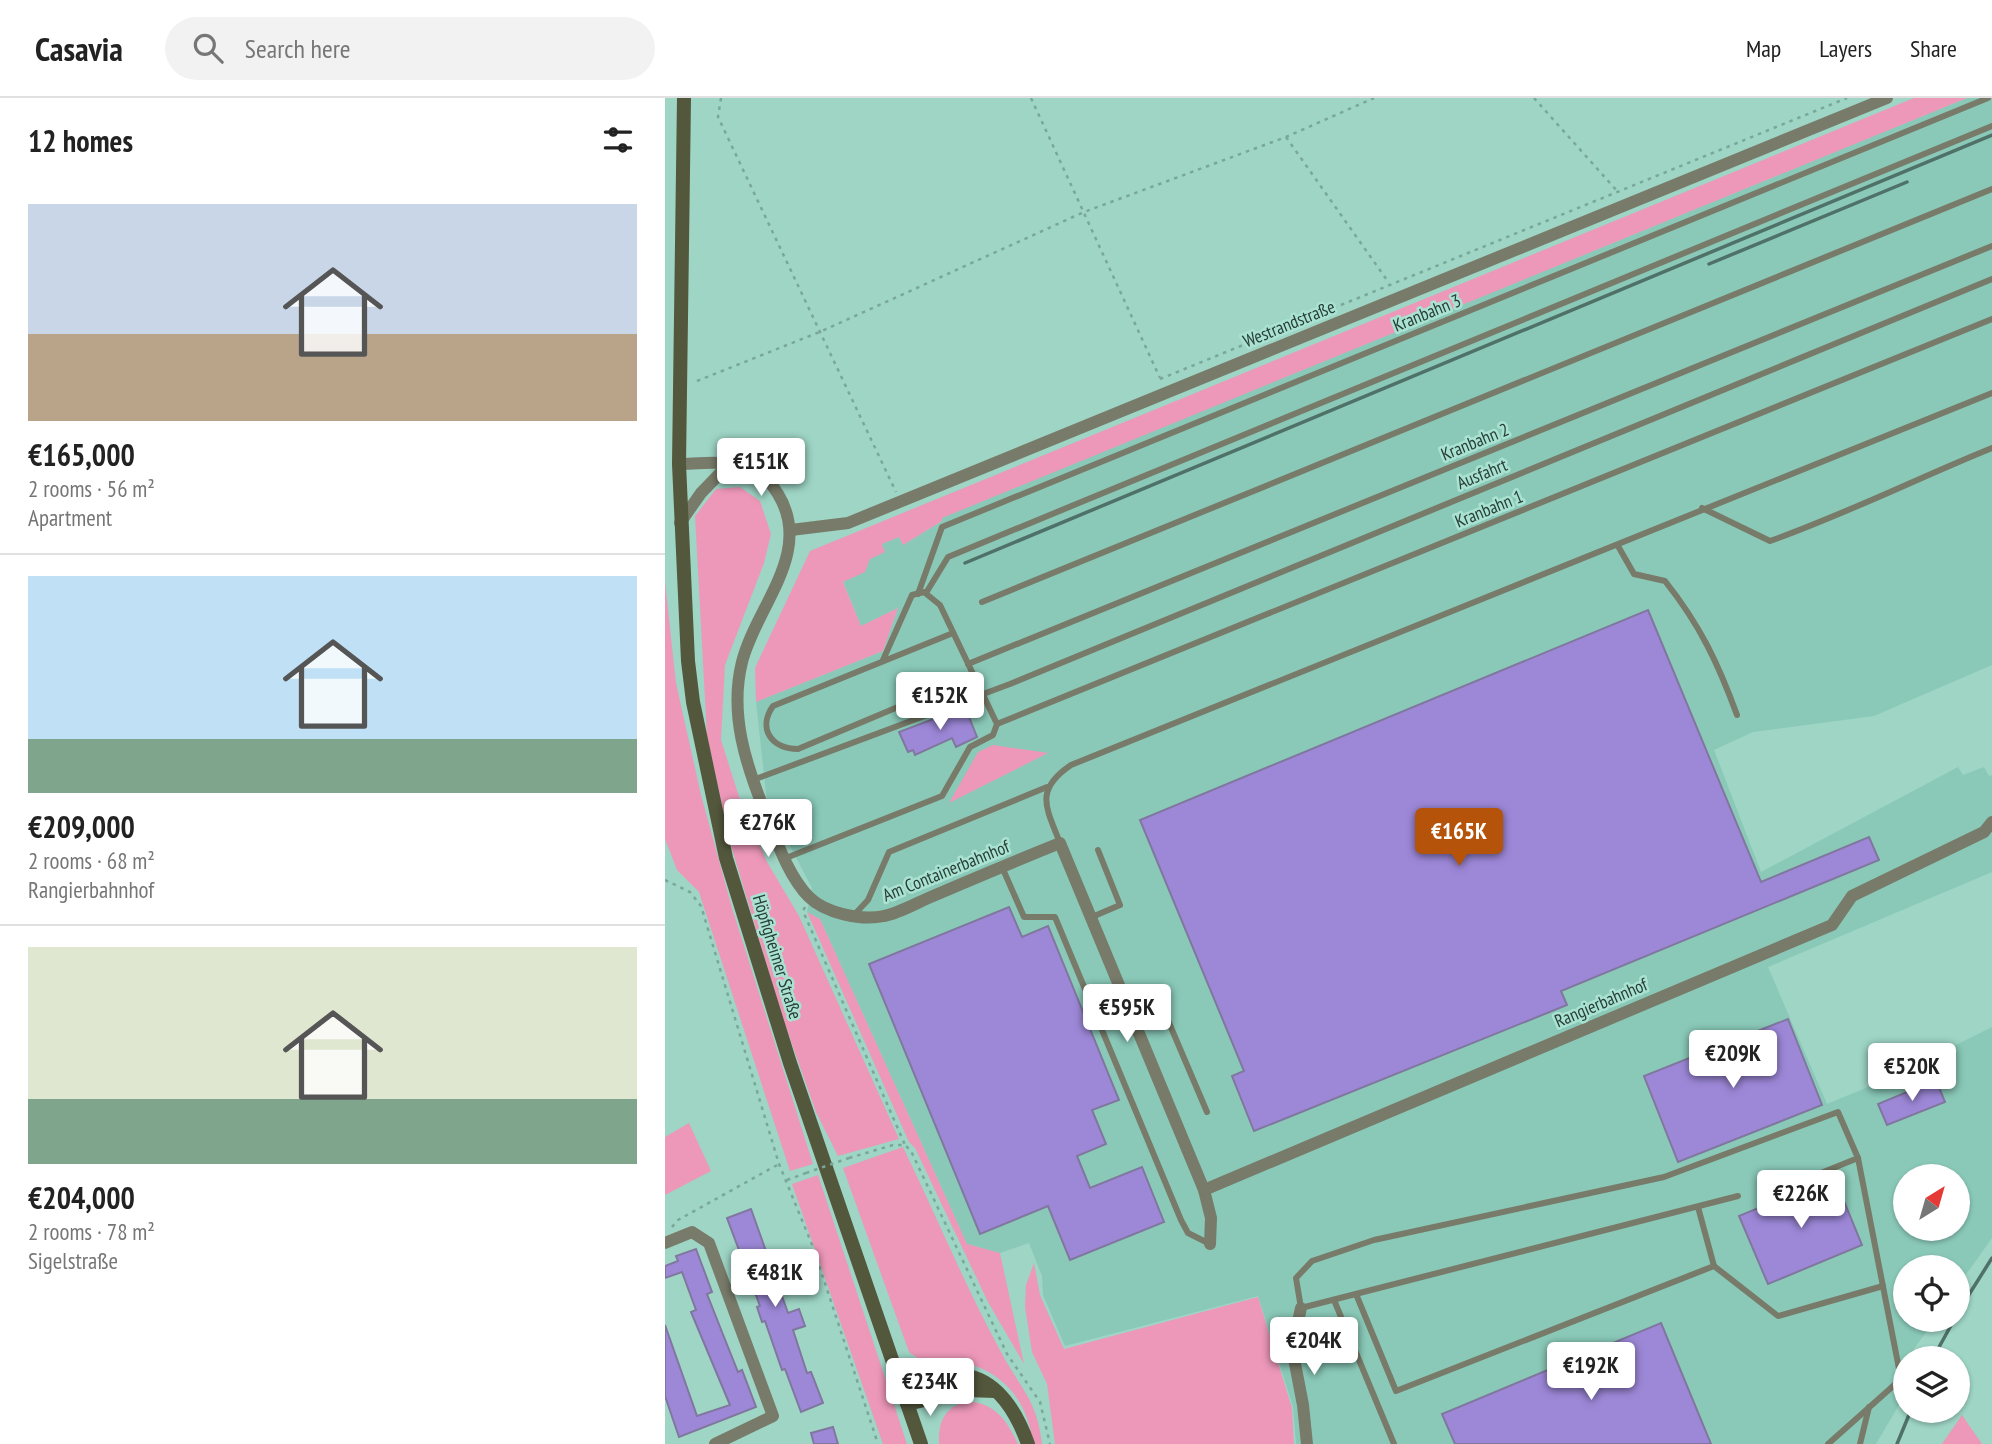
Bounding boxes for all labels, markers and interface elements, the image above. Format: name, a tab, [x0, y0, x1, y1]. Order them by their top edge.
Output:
search box	[165, 17, 655, 80]
text: Casavia	[35, 27, 123, 70]
icon: search	[189, 29, 227, 67]
text: Search here	[245, 32, 351, 65]
text: Map	[1746, 33, 1781, 64]
text: Layers	[1819, 33, 1872, 64]
text: Share	[1910, 33, 1957, 64]
text: 12 homes	[28, 121, 133, 160]
icon: filters	[599, 121, 637, 159]
icon: home	[270, 249, 396, 375]
street label: Kranbahn 3	[1389, 289, 1464, 337]
street label: Westrandstraße	[1239, 295, 1338, 352]
street label: Kranbahn 2	[1437, 418, 1512, 466]
text: €165,000	[28, 435, 135, 474]
pin: €151K	[712, 438, 810, 498]
text: €151K	[733, 446, 789, 475]
street label: Ausfahrt	[1453, 453, 1510, 494]
text: 2 rooms · 56 m²	[28, 474, 155, 503]
street label: Kranbahn 1	[1451, 485, 1526, 533]
text: Apartment	[28, 503, 112, 532]
icon: home	[270, 621, 396, 747]
pin: €152K	[891, 672, 989, 732]
text: €152K	[912, 680, 968, 709]
pin: €276K	[719, 800, 817, 859]
text: €209,000	[28, 807, 135, 846]
text: €276K	[740, 807, 796, 836]
pin: €165K	[1410, 808, 1508, 868]
text: €165K	[1431, 816, 1487, 845]
street label: Am Containerbahnhof	[879, 834, 1014, 906]
text: 2 rooms · 68 m²	[28, 846, 155, 875]
text: Rangierbahnhof	[28, 875, 154, 904]
street label: Höpfigheimer Straße	[748, 892, 807, 1022]
street label: Rangierbahnhof	[1551, 972, 1652, 1032]
pin: €595K	[1078, 984, 1176, 1044]
icon: home	[270, 992, 396, 1118]
text: €595K	[1099, 992, 1155, 1021]
pin: €209K	[1684, 1030, 1782, 1090]
text: €209K	[1705, 1038, 1761, 1067]
pin: €520K	[1863, 1044, 1961, 1103]
text: €520K	[1884, 1051, 1940, 1080]
north arrow	[1893, 1164, 1971, 1241]
map controls	[1893, 1164, 1970, 1423]
pin: €226K	[1752, 1170, 1850, 1230]
text: €204,000	[28, 1178, 135, 1217]
text: €226K	[1773, 1178, 1829, 1207]
text: 2 rooms · 78 m²	[28, 1217, 155, 1246]
text: Sigelstraße	[28, 1246, 118, 1275]
pin: €481K	[726, 1250, 824, 1309]
button: locate	[1893, 1255, 1970, 1332]
text: €481K	[747, 1257, 803, 1286]
pin: €204K	[1265, 1318, 1363, 1377]
text: €204K	[1286, 1325, 1342, 1354]
pin: €192K	[1542, 1342, 1640, 1402]
button: layers	[1893, 1346, 1970, 1423]
text: €192K	[1563, 1350, 1619, 1379]
pin: €234K	[881, 1358, 979, 1418]
text: €234K	[902, 1366, 958, 1395]

